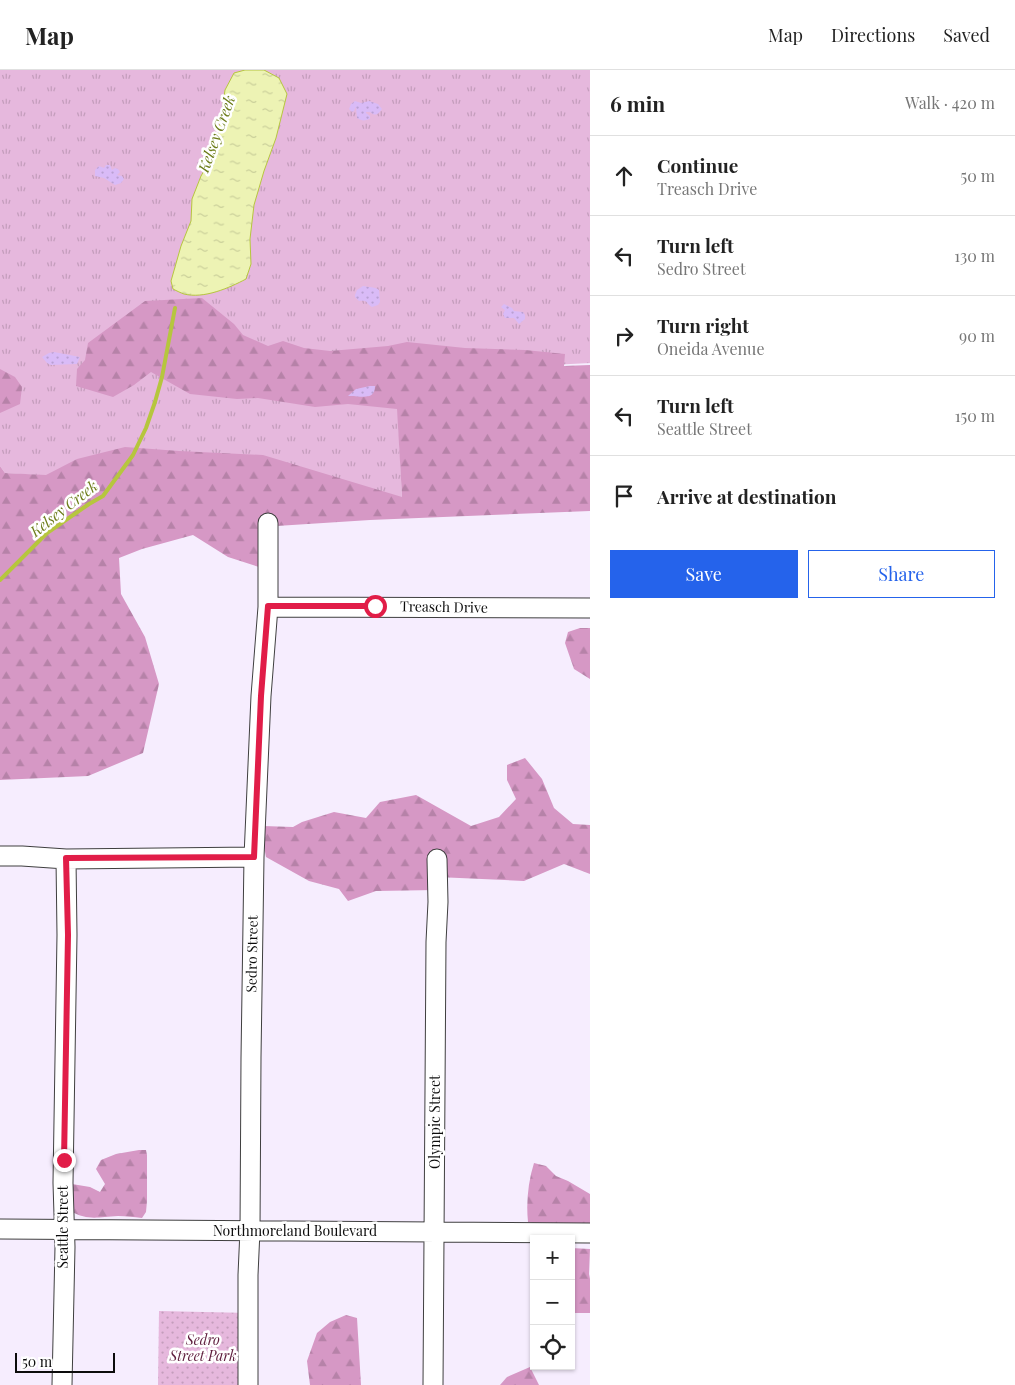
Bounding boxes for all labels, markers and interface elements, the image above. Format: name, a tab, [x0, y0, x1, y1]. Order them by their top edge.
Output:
text: Map	[25, 19, 74, 51]
text: Map	[768, 23, 803, 47]
text: Directions	[831, 23, 915, 47]
text: Saved	[943, 23, 990, 47]
text: 6 min	[610, 89, 665, 117]
water label: Kelsey Creek	[193, 92, 239, 176]
text: Walk · 420 m	[905, 92, 995, 113]
text: Continue	[657, 152, 738, 178]
icon: ahead	[610, 162, 638, 190]
text: 50 m	[961, 165, 995, 186]
text: Treasch Drive	[657, 178, 757, 199]
text: Turn left	[657, 232, 734, 258]
icon: left	[610, 242, 638, 270]
text: 130 m	[954, 245, 995, 266]
text: Sedro Street	[657, 258, 746, 279]
text: Turn right	[657, 312, 749, 338]
icon: right	[610, 322, 638, 350]
text: 90 m	[959, 325, 995, 346]
text: Oneida Avenue	[657, 338, 765, 359]
text: Turn left	[657, 392, 734, 418]
icon: left	[610, 402, 638, 430]
text: 150 m	[955, 405, 995, 426]
text: Seattle Street	[657, 418, 752, 439]
water label: Kelsey Creek	[25, 475, 101, 541]
icon: arrive	[610, 482, 638, 510]
text: Arrive at destination	[657, 483, 837, 509]
button: Save	[610, 550, 798, 598]
button: Share	[808, 550, 995, 598]
route start	[364, 595, 387, 618]
street label: Treasch Drive	[400, 596, 488, 617]
street label: Sedro Street	[241, 914, 262, 993]
street label: Olympic Street	[425, 1074, 444, 1169]
route end	[53, 1149, 76, 1172]
street label: Seattle Street	[53, 1184, 72, 1269]
street label: Northmoreland Boulevard	[213, 1221, 377, 1240]
map controls	[530, 1235, 575, 1370]
button: +	[530, 1235, 575, 1280]
button: −	[530, 1280, 575, 1325]
button: locate	[530, 1325, 575, 1370]
park label: Sedro Street Park	[168, 1330, 237, 1365]
scale bar	[15, 1350, 115, 1373]
text: 50 m	[22, 1352, 52, 1371]

